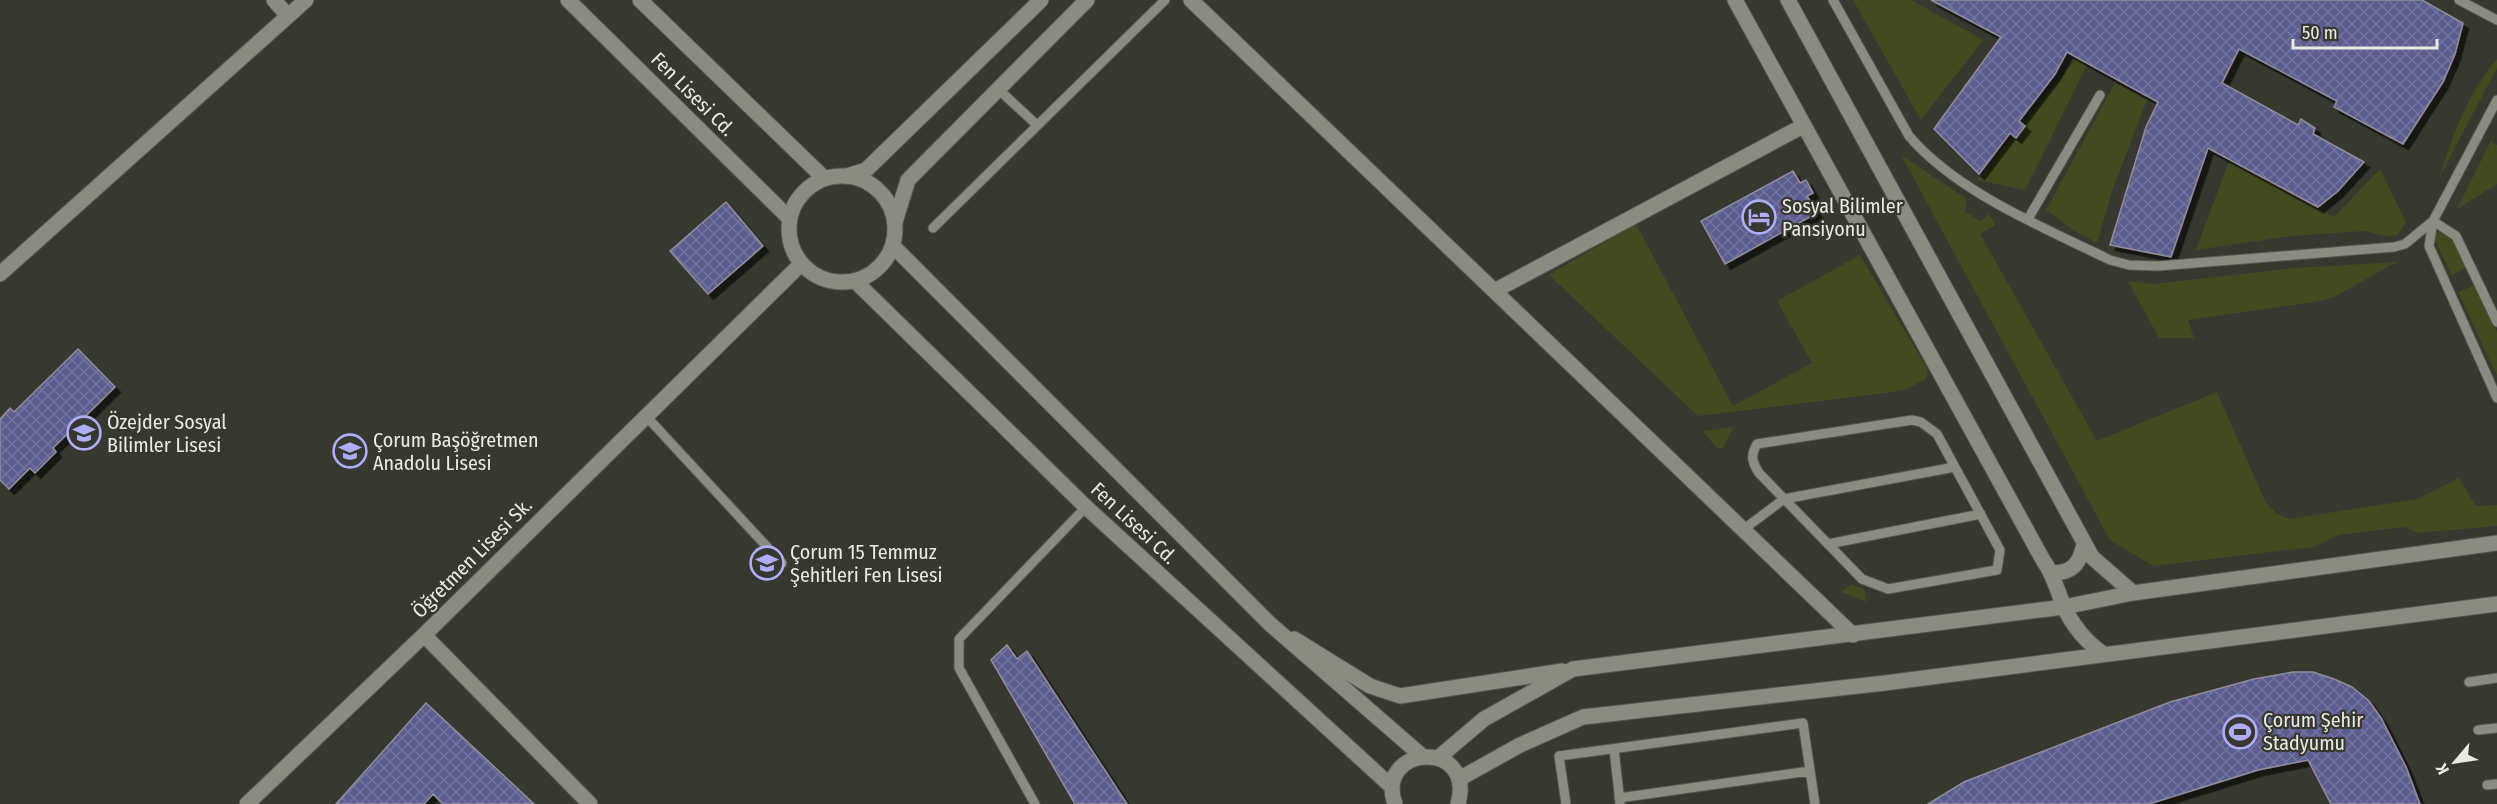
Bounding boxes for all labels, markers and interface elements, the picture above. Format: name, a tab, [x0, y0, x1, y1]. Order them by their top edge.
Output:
scale bar	[2293, 12, 2437, 50]
text: 50 m	[2302, 22, 2338, 44]
street label: Fen Lisesi Cd.	[646, 47, 740, 141]
place label: Sosyal Bilimler Pansiyonu	[1782, 194, 1903, 241]
hotel icon: Sosyal Bilimler Pansiyonu	[1741, 199, 1777, 235]
place label: Özejder Sosyal Bilimler Lisesi	[107, 410, 227, 457]
school or university icon: Özejder Sosyal Bilimler Lisesi	[66, 415, 102, 451]
place label: Çorum Başöğretmen Anadolu Lisesi	[373, 428, 539, 475]
school or university icon: Çorum Başöğretmen Anadolu Lisesi	[332, 433, 368, 469]
street label: Fen Lisesi Cd.	[1086, 477, 1182, 569]
street label: Öğretmen Lisesi Sk.	[407, 493, 537, 623]
place label: Çorum 15 Temmuz Şehitleri Fen Lisesi	[790, 540, 943, 588]
school or university icon: Çorum 15 Temmuz Şehitleri Fen Lisesi	[749, 545, 785, 581]
place label: Çorum Şehir Stadyumu	[2263, 708, 2363, 755]
sports icon: Çorum Şehir Stadyumu	[2222, 714, 2258, 750]
north arrow	[2425, 732, 2485, 792]
text: K	[2431, 760, 2453, 778]

